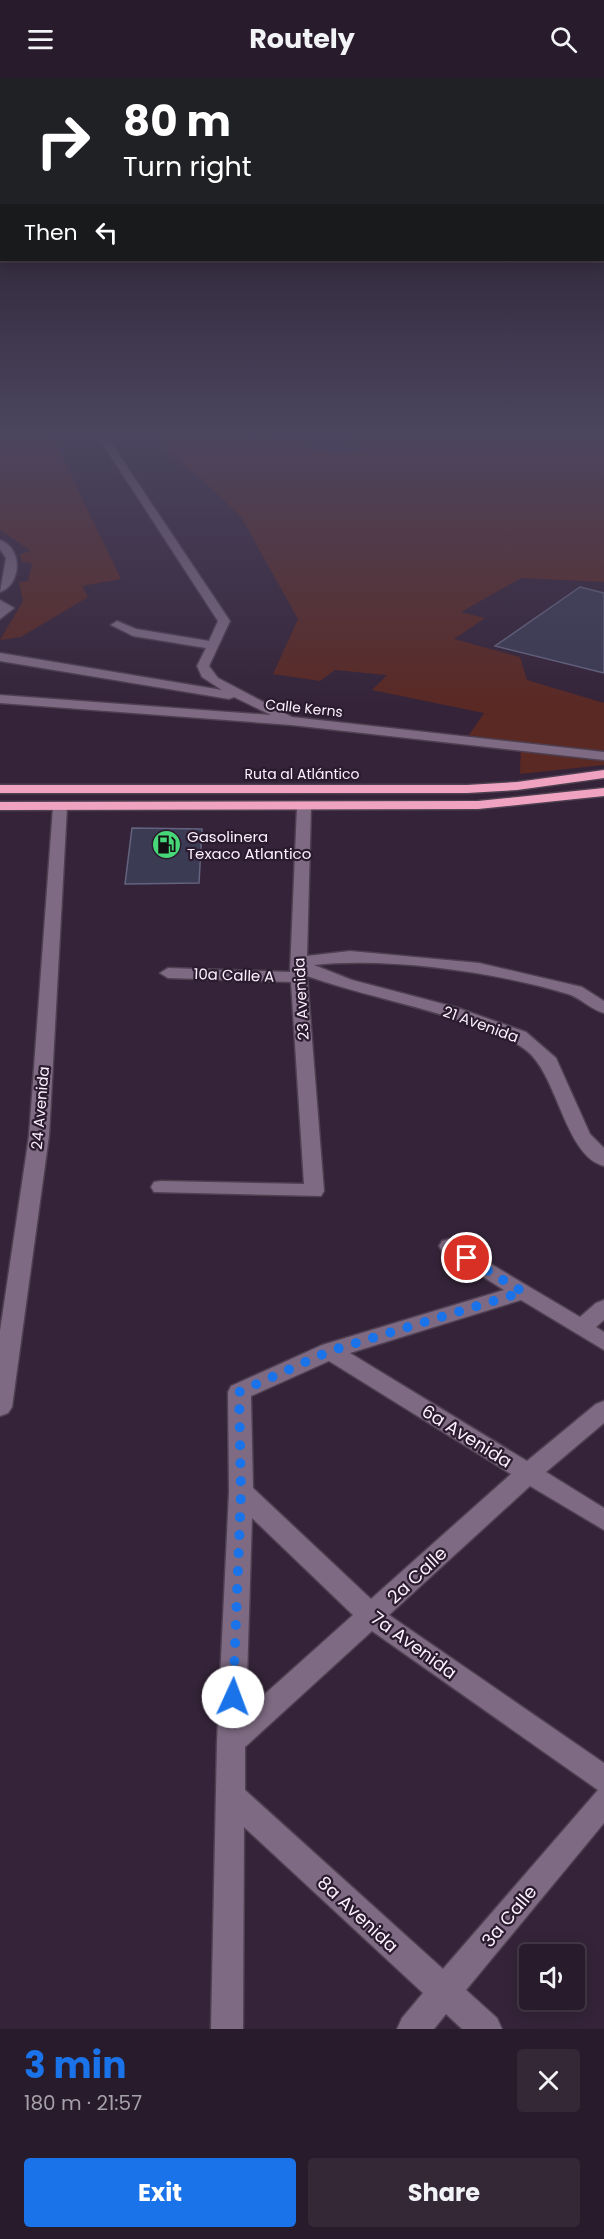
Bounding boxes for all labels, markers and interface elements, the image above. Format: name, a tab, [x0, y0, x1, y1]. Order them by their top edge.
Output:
text: Routely	[249, 20, 355, 57]
icon: menu	[24, 23, 57, 56]
icon: search	[547, 23, 580, 56]
text: 80 m	[123, 92, 231, 151]
icon: right	[24, 102, 102, 180]
text: Turn right	[123, 148, 252, 185]
icon: left	[90, 216, 123, 249]
text: Then	[24, 217, 78, 248]
street label: Calle Kerns	[264, 694, 344, 722]
street label: Ruta al Atlántico	[245, 764, 359, 784]
place label: Gasolinera Texaco Atlantico	[187, 826, 311, 864]
fuel station icon: Gasolinera Texaco Atlantico	[150, 829, 182, 861]
street label: 23 Avenida	[288, 957, 314, 1041]
street label: 10a Calle A	[193, 963, 275, 987]
street label: 21 Avenida	[440, 1001, 522, 1047]
street label: 24 Avenida	[26, 1066, 54, 1150]
pin	[441, 1232, 492, 1283]
icon: arrive	[450, 1241, 483, 1274]
street label: 6a Avenida	[417, 1398, 517, 1474]
street label: 2a Calle	[382, 1541, 452, 1609]
street label: 7a Avenida	[366, 1605, 462, 1685]
position arrow	[201, 1665, 265, 1729]
street label: 8a Avenida	[312, 1870, 404, 1958]
street label: 3a Calle	[476, 1880, 542, 1952]
map controls	[519, 1944, 585, 2010]
button: sound	[519, 1944, 585, 2010]
text: 3 min	[24, 2040, 126, 2091]
button: close	[517, 2049, 580, 2112]
text: 180 m · 21:57	[24, 2089, 142, 2117]
button: Exit	[24, 2158, 296, 2227]
button: Share	[308, 2158, 580, 2227]

